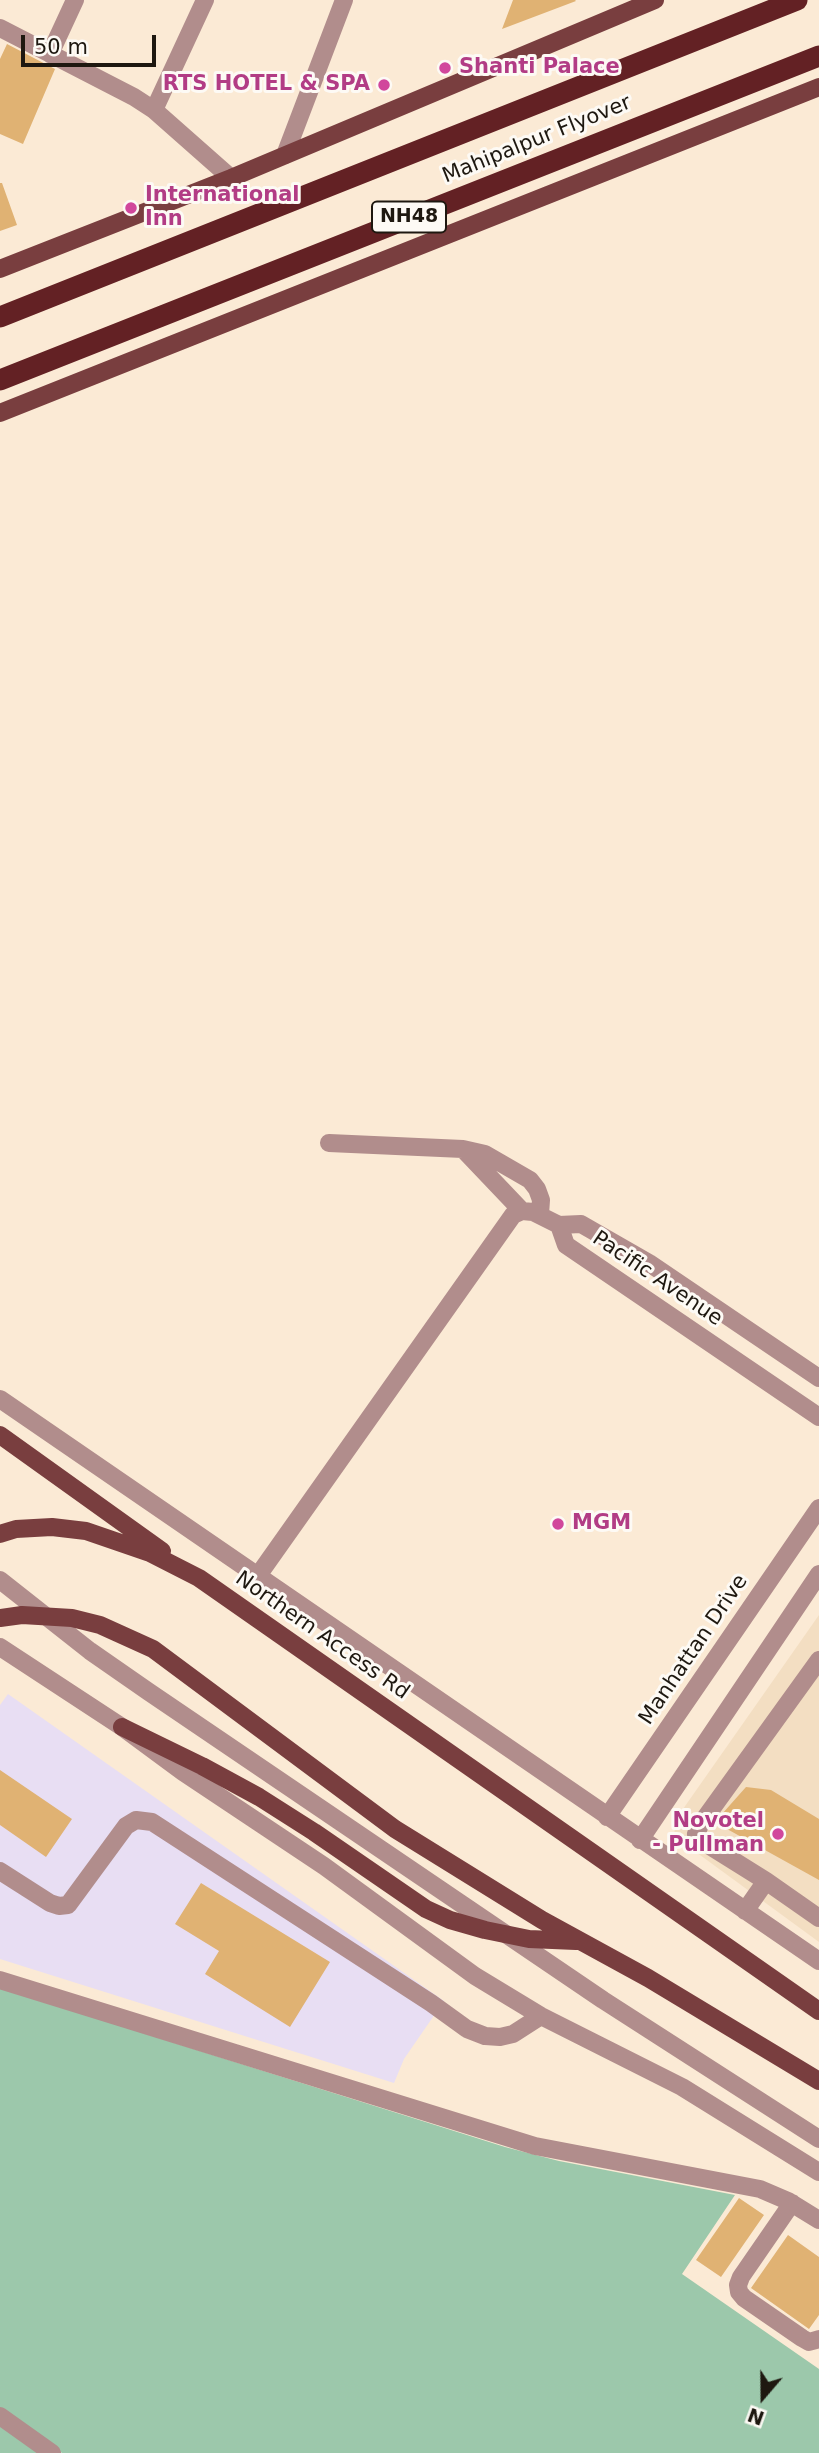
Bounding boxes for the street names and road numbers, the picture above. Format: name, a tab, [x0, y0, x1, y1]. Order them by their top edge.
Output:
street label: Mahipalpur Flyover	[439, 91, 635, 189]
road number: NH48	[372, 202, 446, 232]
street label: Pacific Avenue	[587, 1226, 727, 1332]
street label: Northern Access Rd	[230, 1566, 414, 1706]
street label: Manhattan Drive	[634, 1570, 754, 1730]

